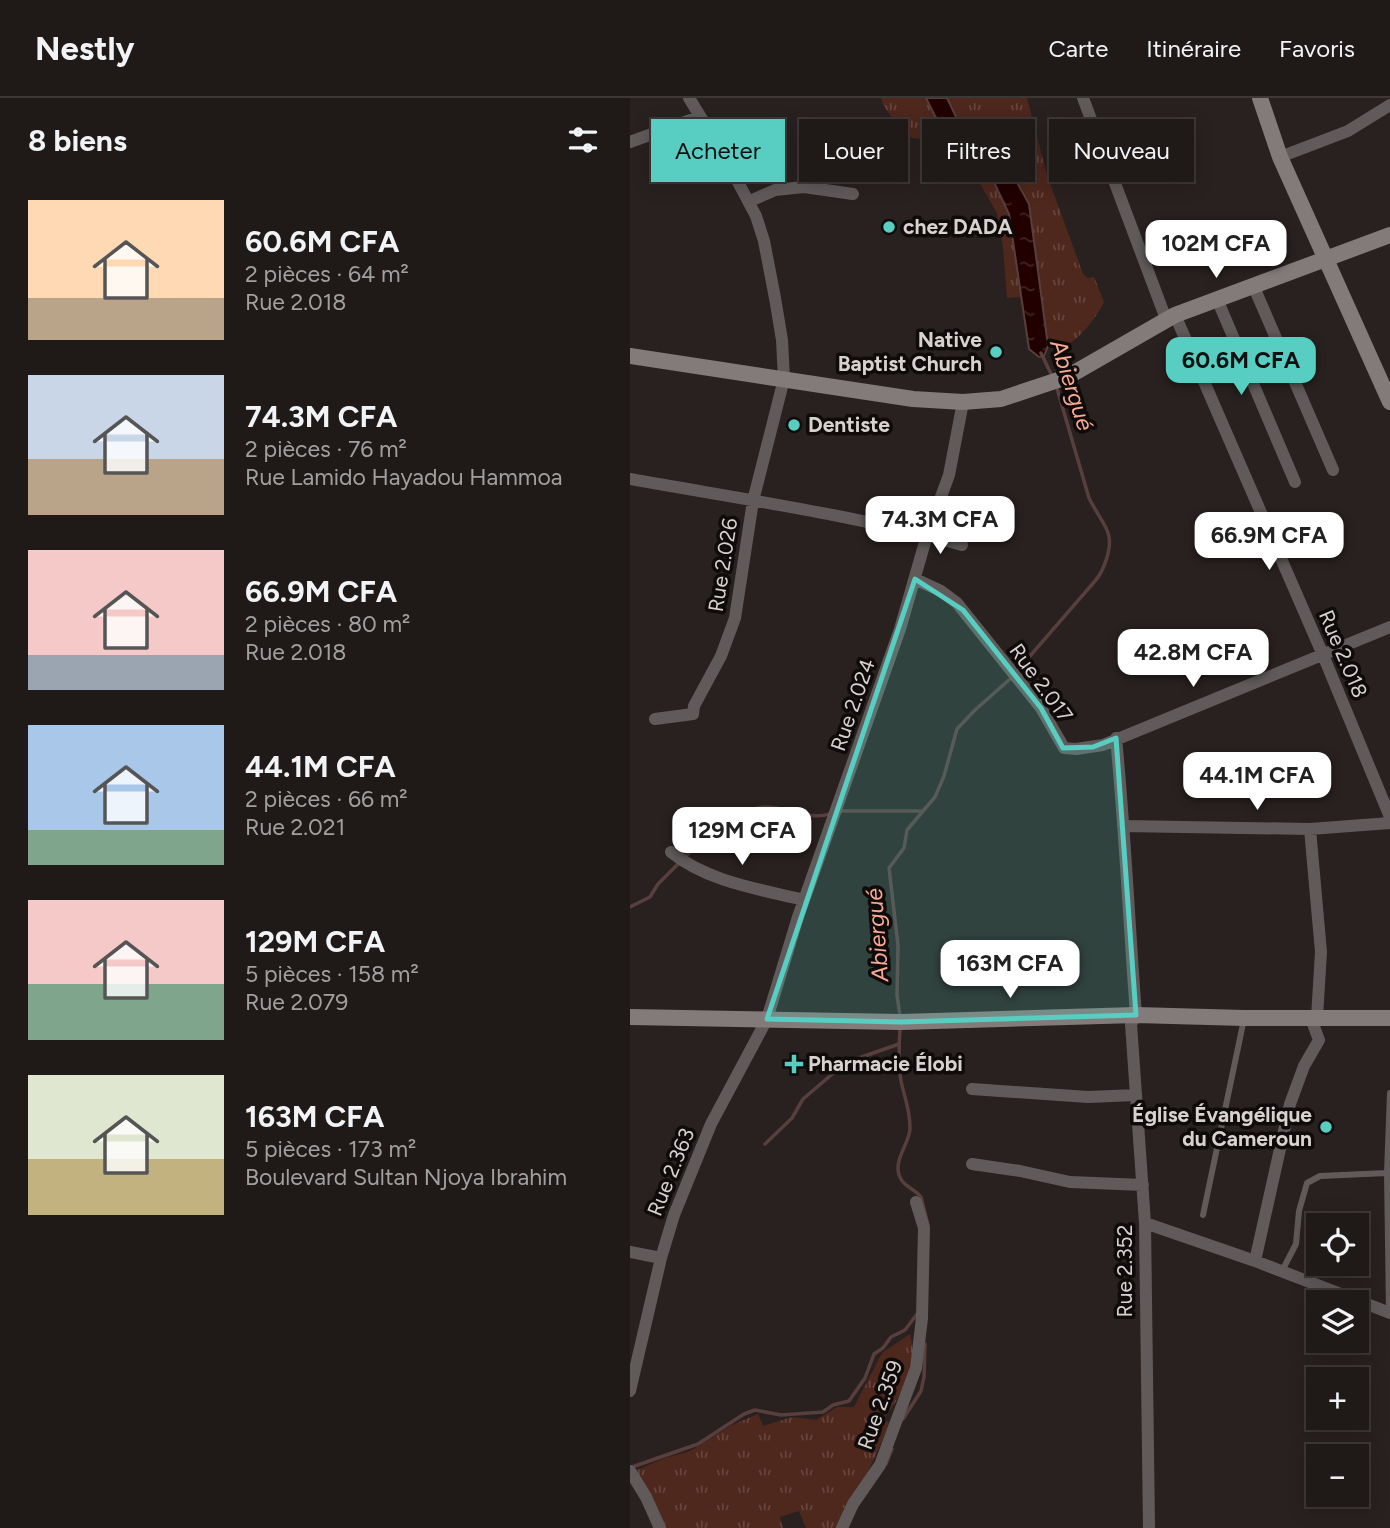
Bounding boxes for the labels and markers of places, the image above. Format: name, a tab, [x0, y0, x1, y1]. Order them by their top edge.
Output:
place label: chez DADA	[903, 214, 1012, 239]
marker: chez DADA	[881, 219, 897, 235]
pin: 102M CFA	[1144, 220, 1288, 280]
place label: Native Baptist Church	[838, 327, 982, 376]
pin: 60.6M CFA	[1161, 338, 1321, 397]
marker: Native Baptist Church	[988, 344, 1004, 360]
place label: Dentiste	[808, 412, 890, 437]
marker: Dentiste	[786, 417, 802, 433]
pin: 74.3M CFA	[860, 496, 1020, 556]
pin: 66.9M CFA	[1189, 512, 1349, 572]
pin: 42.8M CFA	[1113, 630, 1273, 689]
pin: 44.1M CFA	[1177, 752, 1337, 812]
pin: 129M CFA	[670, 808, 814, 867]
pin: 163M CFA	[938, 940, 1082, 1000]
place label: Pharmacie Élobi	[808, 1051, 963, 1076]
marker: Pharmacie Élobi	[786, 1056, 802, 1072]
place label: Église Évangélique du Cameroun	[1132, 1102, 1312, 1151]
marker: Église Évangélique du Cameroun	[1318, 1119, 1334, 1135]

